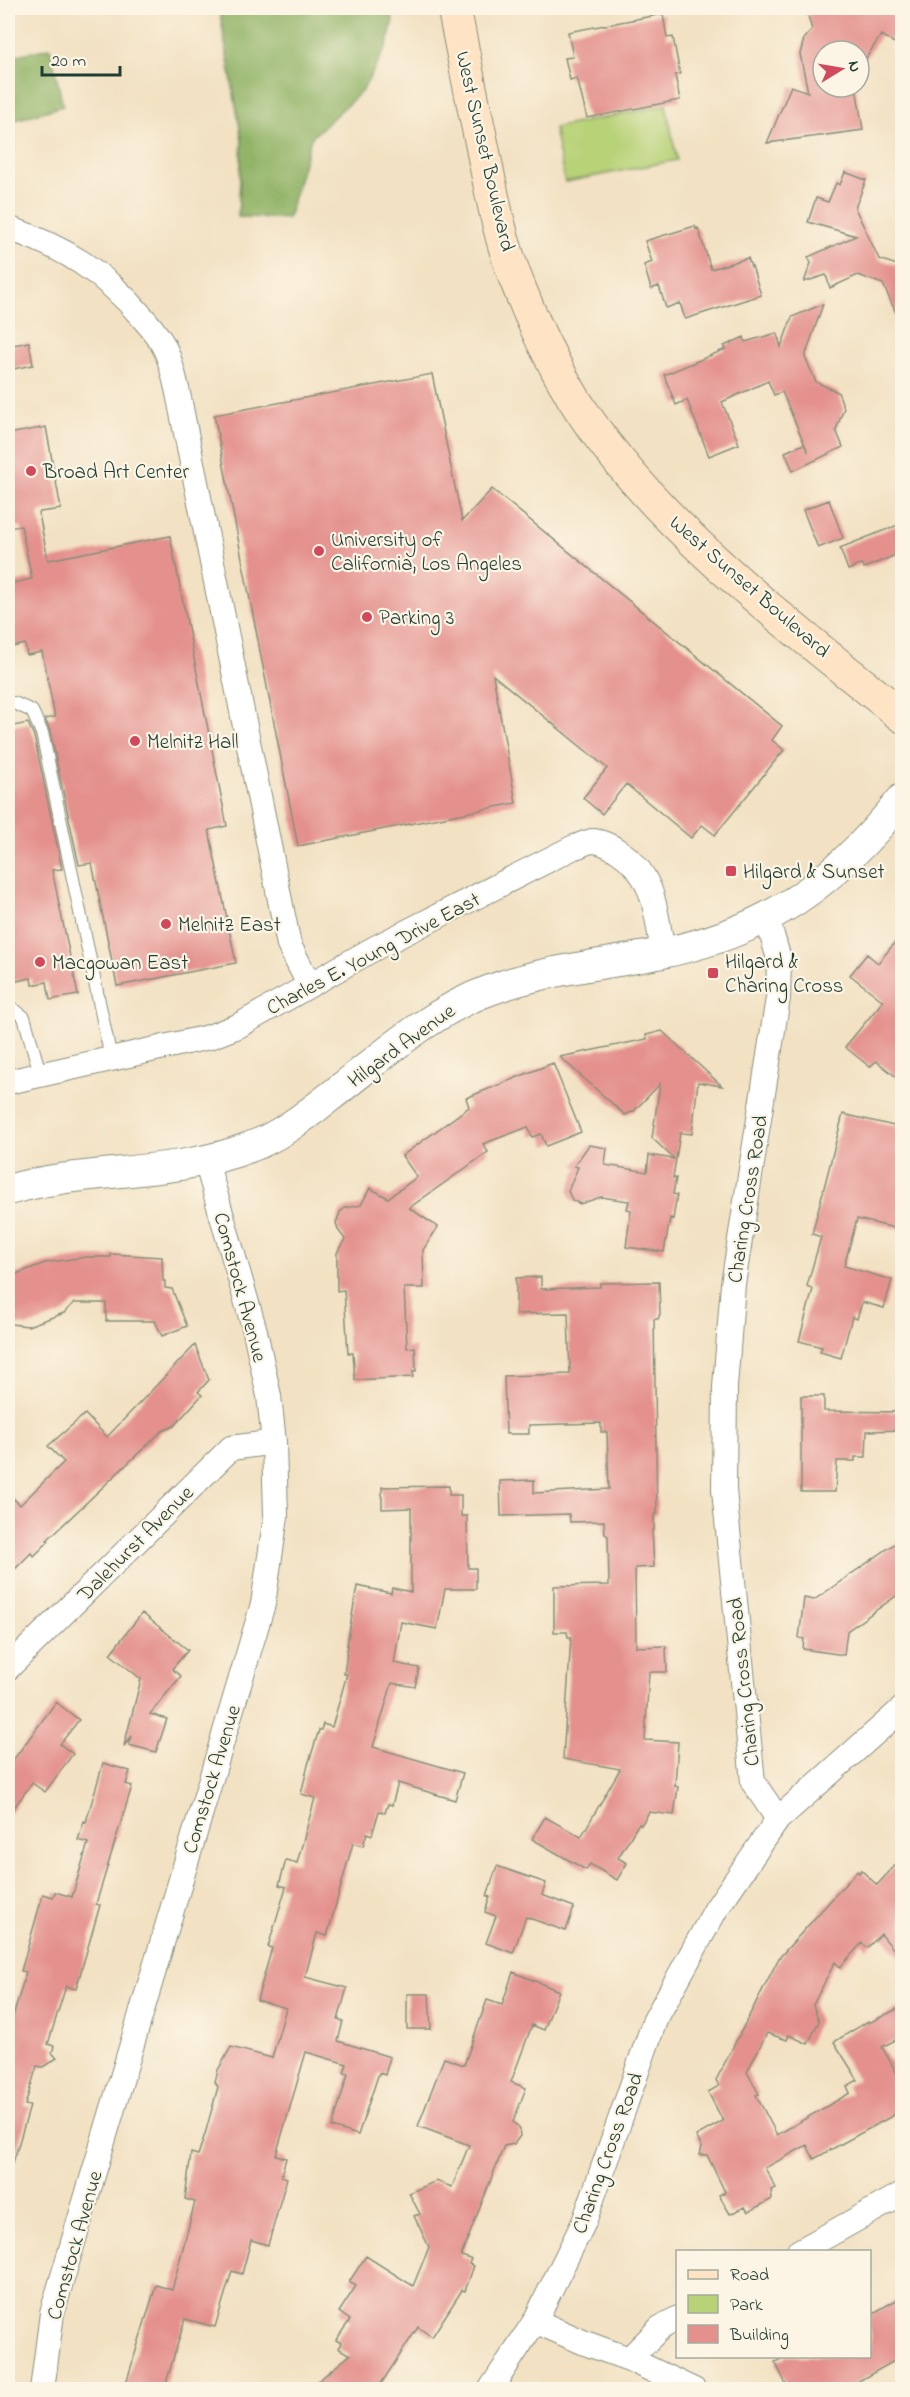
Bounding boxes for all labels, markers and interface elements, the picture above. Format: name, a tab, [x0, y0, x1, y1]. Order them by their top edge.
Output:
scale bar	[42, 39, 120, 77]
north arrow	[811, 39, 871, 99]
street label: West Sunset Boulevard	[446, 48, 522, 255]
text: 20 m	[51, 49, 86, 75]
text: N	[841, 59, 867, 74]
place label: Broad Art Center	[42, 458, 189, 488]
marker: Broad Art Center	[24, 464, 38, 478]
street label: West Sunset Boulevard	[662, 509, 836, 666]
place label: University of California, Los Angeles	[331, 526, 522, 582]
marker: University of California, Los Angeles	[312, 544, 326, 558]
place label: Parking 3	[379, 604, 454, 636]
marker: Parking 3	[360, 610, 374, 624]
place label: Melnitz Hall	[147, 728, 239, 758]
marker: Melnitz Hall	[128, 734, 142, 748]
place label: Hilgard & Sunset	[743, 858, 885, 890]
marker: Hilgard & Sunset	[724, 864, 738, 878]
street label: Charles E. Young Drive East	[262, 886, 487, 1026]
place label: Melnitz East	[178, 911, 281, 941]
marker: Melnitz East	[159, 917, 173, 931]
place label: Hilgard & Charing Cross	[725, 948, 844, 1004]
place label: Macgowan East	[52, 949, 188, 981]
marker: Macgowan East	[33, 955, 47, 969]
marker: Hilgard & Charing Cross	[706, 966, 720, 980]
street label: Hilgard Avenue	[342, 997, 464, 1098]
street label: Charing Cross Road	[721, 1113, 779, 1286]
street label: Comstock Avenue	[205, 1209, 274, 1366]
street label: Dalehurst Avenue	[71, 1479, 202, 1610]
street label: Charing Cross Road	[721, 1596, 771, 1768]
street label: Comstock Avenue	[176, 1701, 250, 1858]
street label: Charing Cross Road	[566, 2069, 654, 2239]
street label: Comstock Avenue	[40, 2167, 112, 2324]
legend	[676, 2250, 871, 2358]
text: Road	[730, 2263, 769, 2289]
text: Park	[730, 2293, 763, 2319]
text: Building	[729, 2323, 789, 2350]

